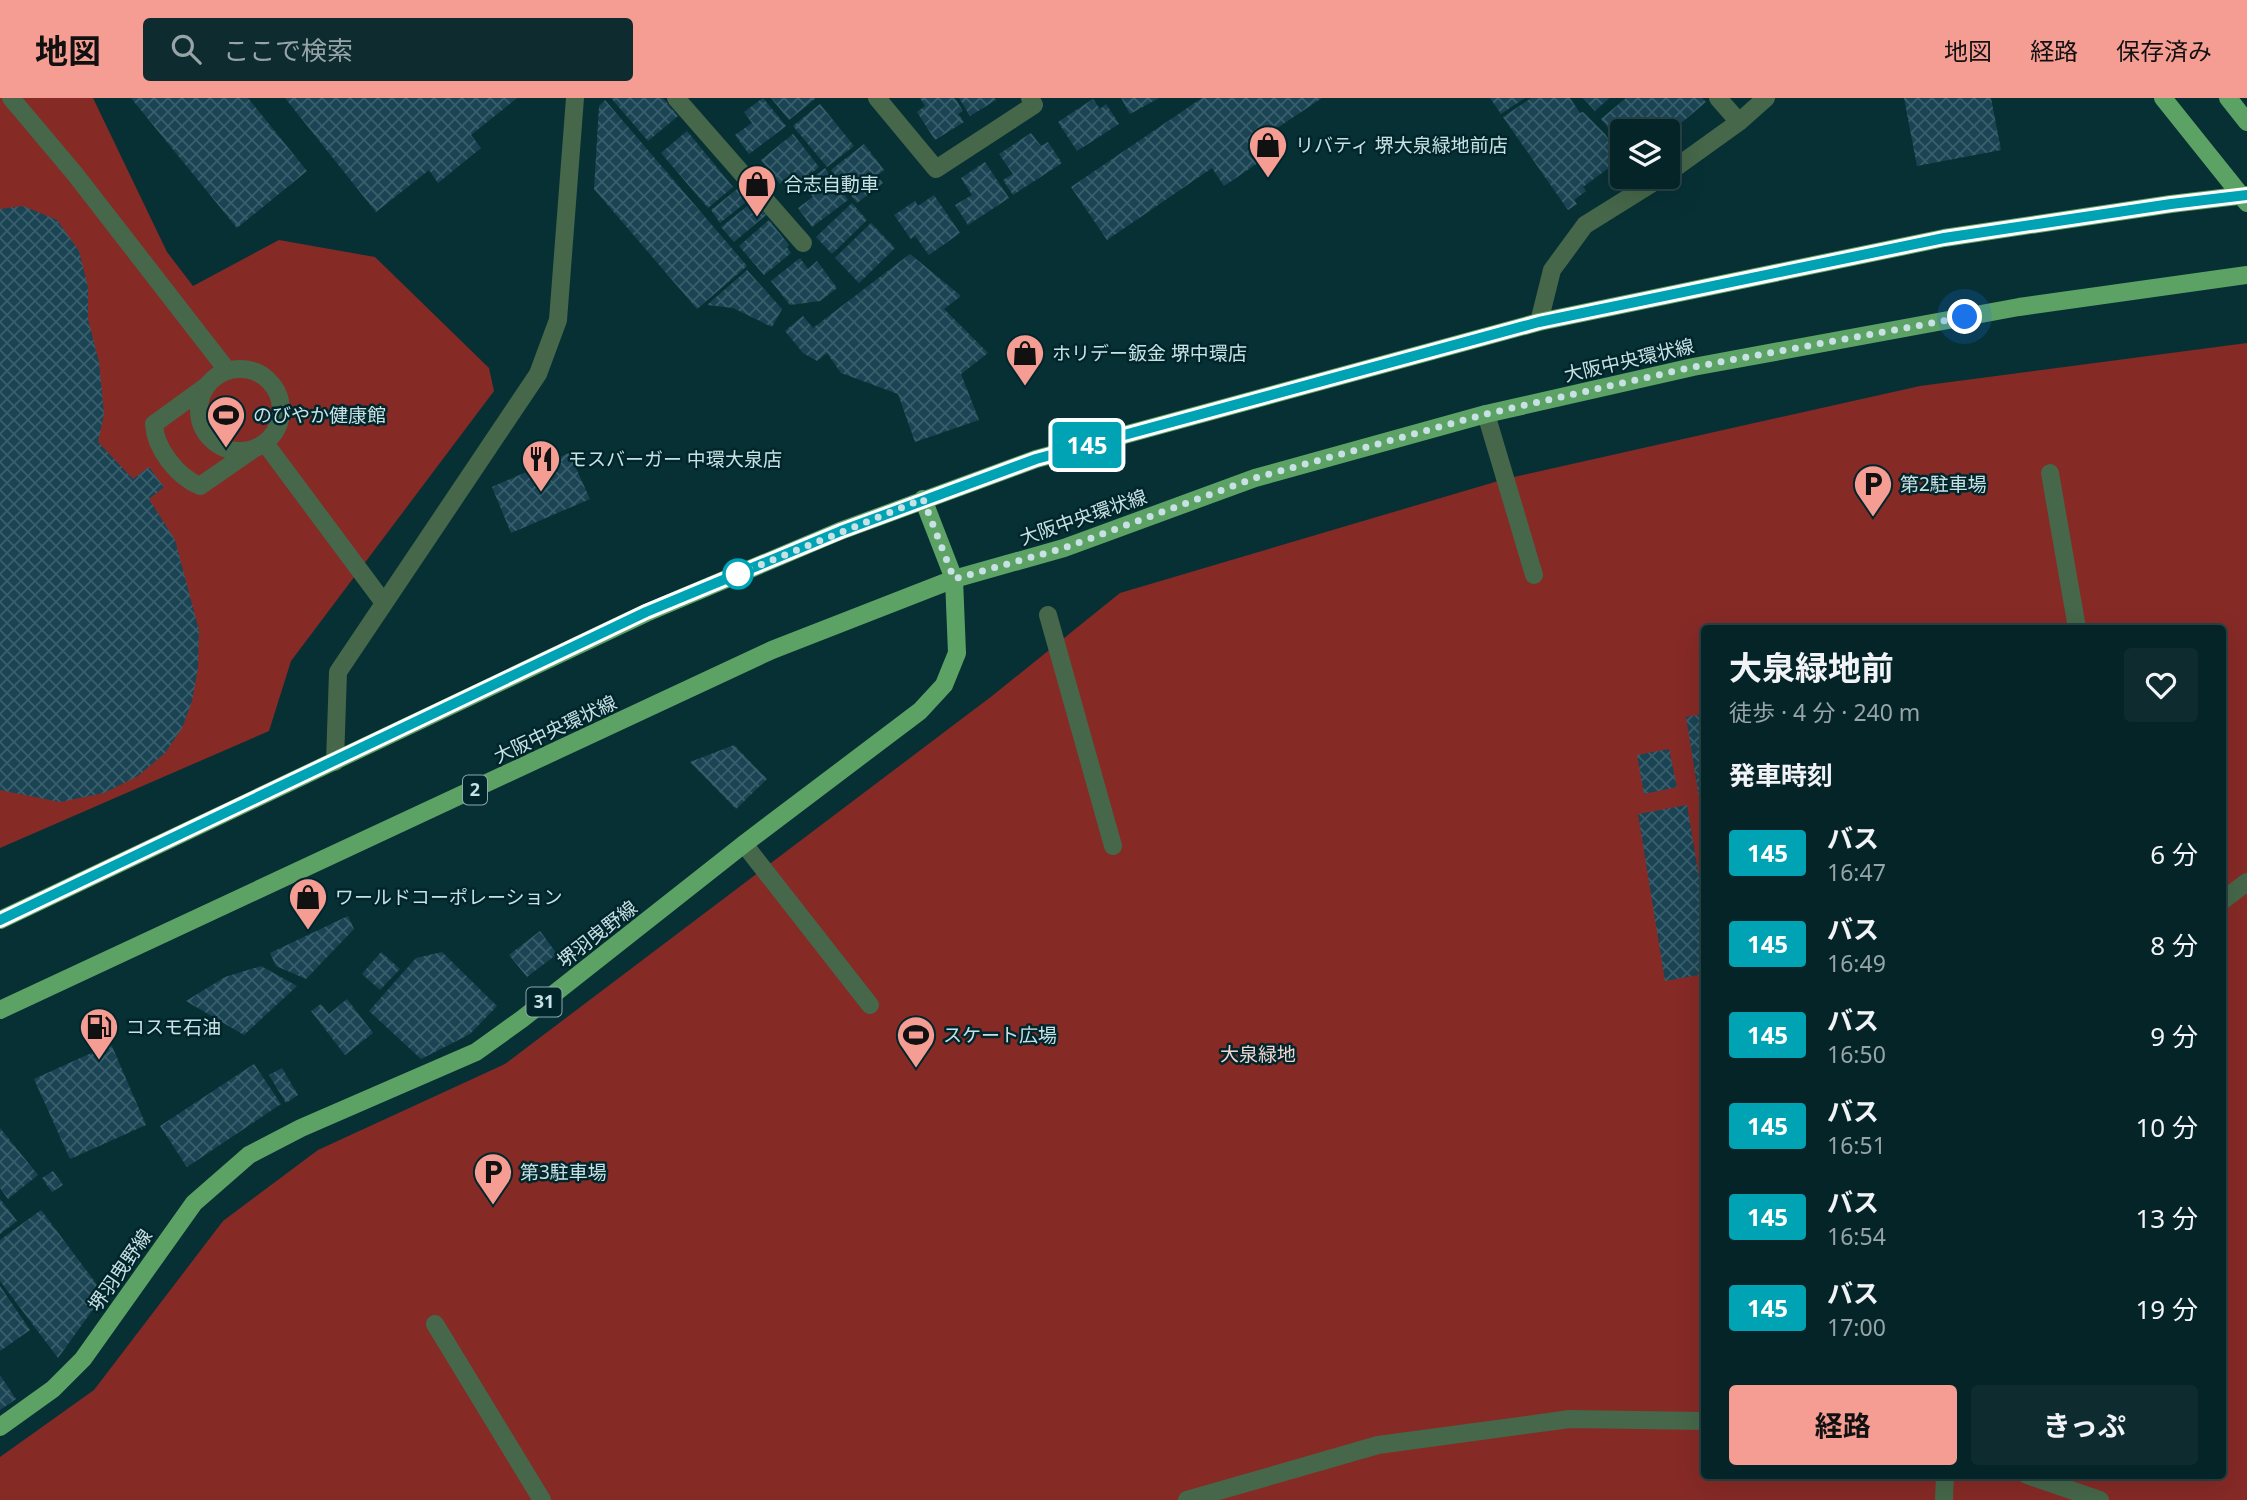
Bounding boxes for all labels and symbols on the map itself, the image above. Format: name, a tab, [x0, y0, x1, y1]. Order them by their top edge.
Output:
shop icon: リバティ 堺大泉緑地前店	[1247, 124, 1289, 179]
place label: リバティ 堺大泉緑地前店	[1295, 132, 1508, 158]
shop icon: 合志自動車	[736, 163, 778, 218]
place label: 合志自動車	[784, 171, 879, 197]
your location	[1947, 299, 1982, 334]
shop icon: ホリデー鈑金 堺中環店	[1004, 332, 1046, 387]
street label: 大阪中央環状線	[1561, 332, 1697, 388]
place label: ホリデー鈑金 堺中環店	[1052, 340, 1247, 366]
sports icon: のびやか健康館	[205, 394, 247, 449]
place label: のびやか健康館	[253, 402, 386, 428]
line badge: 145	[1047, 422, 1127, 468]
restaurant icon: モスバーガー 中環大泉店	[520, 438, 562, 493]
place label: モスバーガー 中環大泉店	[568, 446, 782, 472]
parking icon: 第2駐車場	[1852, 463, 1894, 518]
place label: 第2駐車場	[1900, 471, 1987, 497]
street label: 大阪中央環状線	[1016, 483, 1150, 551]
unlabelled marker	[723, 559, 753, 589]
street label: 大阪中央環状線	[489, 689, 621, 769]
road number: 2	[463, 776, 487, 804]
shop icon: ワールドコーポレーション	[287, 876, 329, 931]
place label: ワールドコーポレーション	[335, 884, 563, 910]
street label: 堺羽曳野線	[552, 895, 642, 973]
road number: 31	[526, 988, 562, 1016]
fuel station icon: コスモ石油	[78, 1006, 120, 1061]
place label: コスモ石油	[126, 1014, 221, 1040]
sports icon: スケート広場	[895, 1014, 937, 1069]
place label: スケート広場	[943, 1022, 1057, 1048]
park label: 大泉緑地	[1220, 1041, 1296, 1067]
parking icon: 第3駐車場	[472, 1151, 514, 1206]
place label: 第3駐車場	[520, 1159, 607, 1185]
street label: 堺羽曳野線	[82, 1224, 158, 1316]

